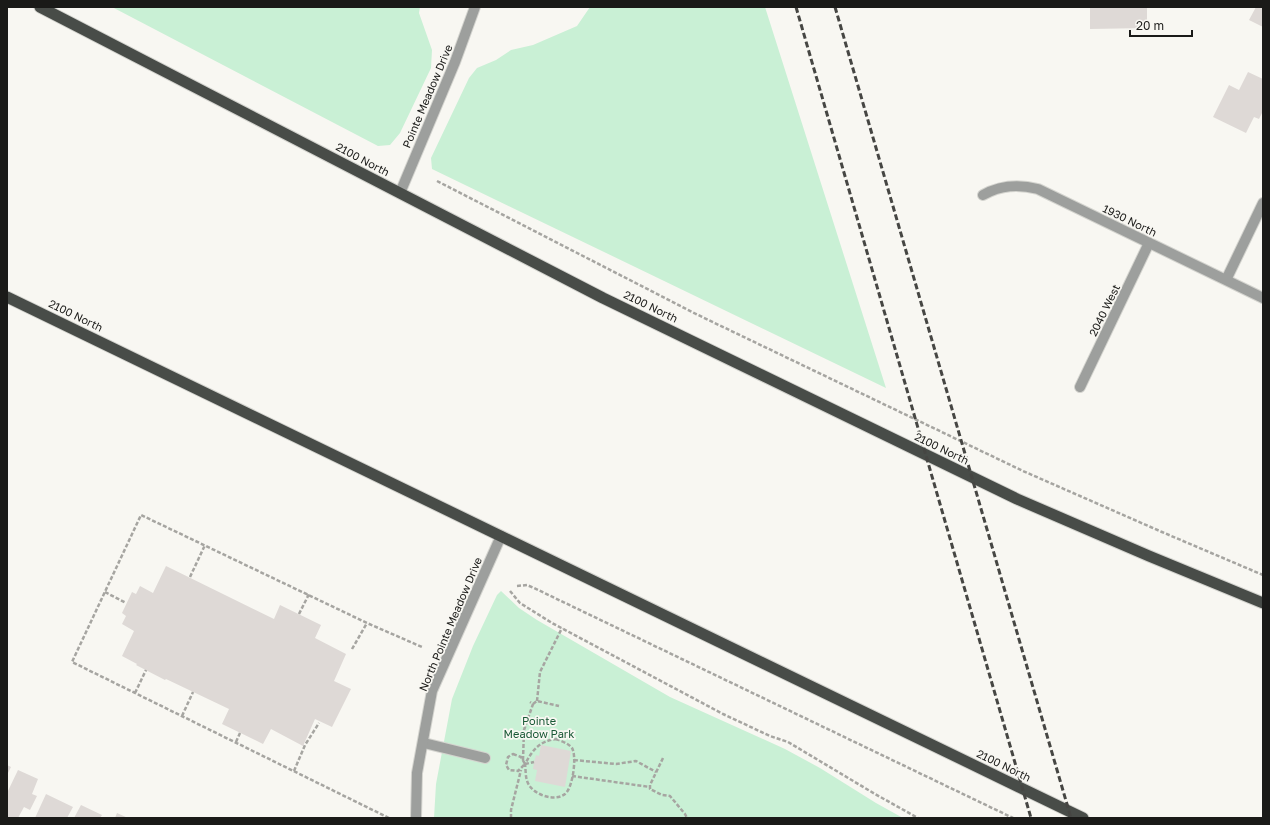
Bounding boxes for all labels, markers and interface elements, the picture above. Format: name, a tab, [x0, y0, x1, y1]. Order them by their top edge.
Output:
scale bar	[1130, 12, 1192, 38]
text: 20 m	[1136, 18, 1164, 33]
street label: Pointe Meadow Drive	[399, 42, 455, 150]
street label: 2100 North	[334, 139, 392, 179]
street label: 1930 North	[1101, 201, 1159, 239]
street label: 2040 West	[1086, 282, 1122, 338]
street label: 2100 North	[622, 287, 680, 325]
street label: 2100 North	[47, 296, 105, 334]
street label: 2100 North	[913, 429, 971, 467]
street label: North Pointe Meadow Drive	[416, 555, 484, 693]
park label: Pointe Meadow Park	[504, 714, 574, 740]
street label: 2100 North	[975, 746, 1033, 784]

